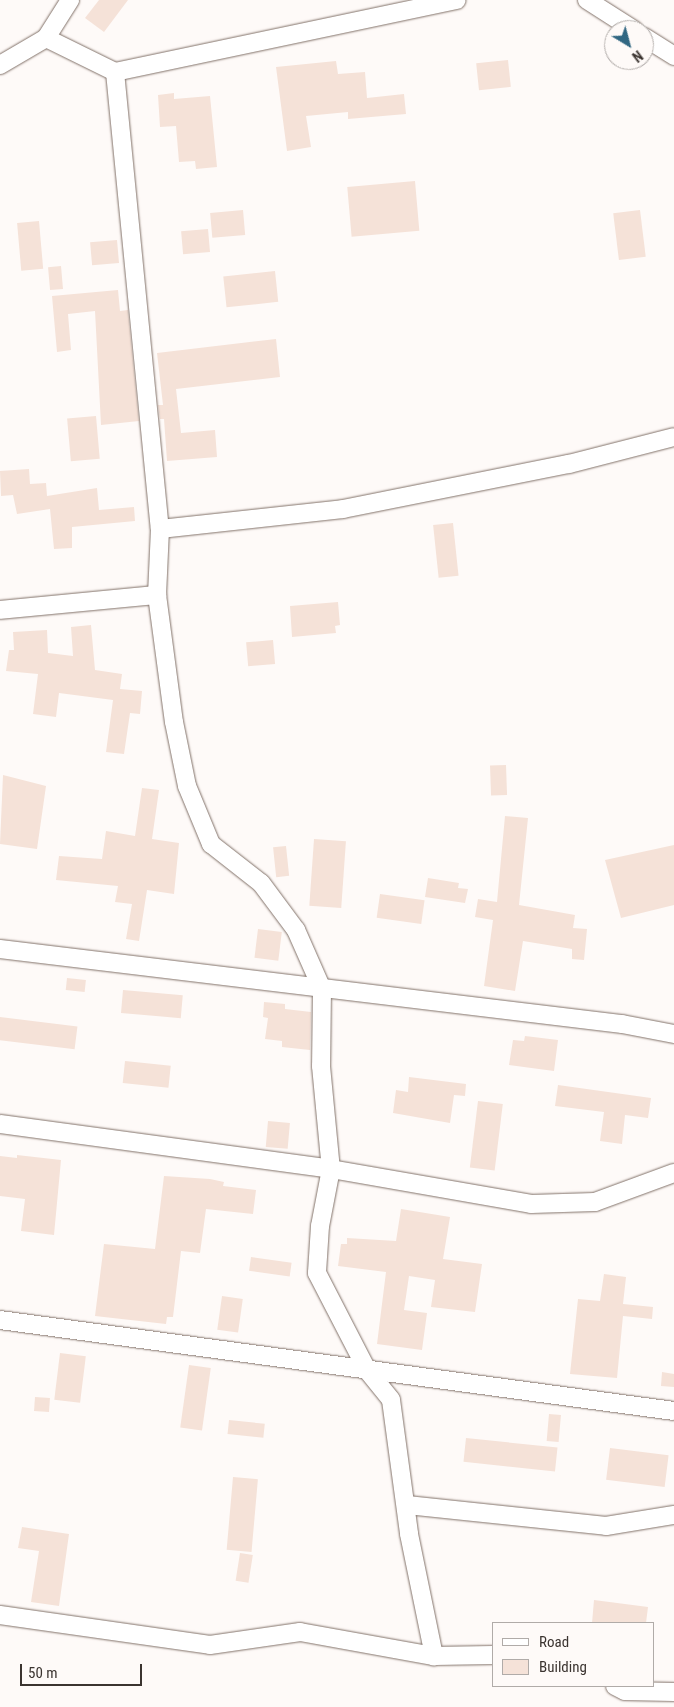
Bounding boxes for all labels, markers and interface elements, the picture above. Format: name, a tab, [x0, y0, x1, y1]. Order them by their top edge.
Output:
north arrow	[604, 20, 654, 70]
text: N	[629, 47, 646, 65]
legend	[492, 1622, 654, 1687]
text: Road	[539, 1633, 569, 1651]
scale bar	[22, 1654, 145, 1686]
text: Building	[539, 1658, 587, 1676]
text: 50 m	[28, 1664, 58, 1682]

